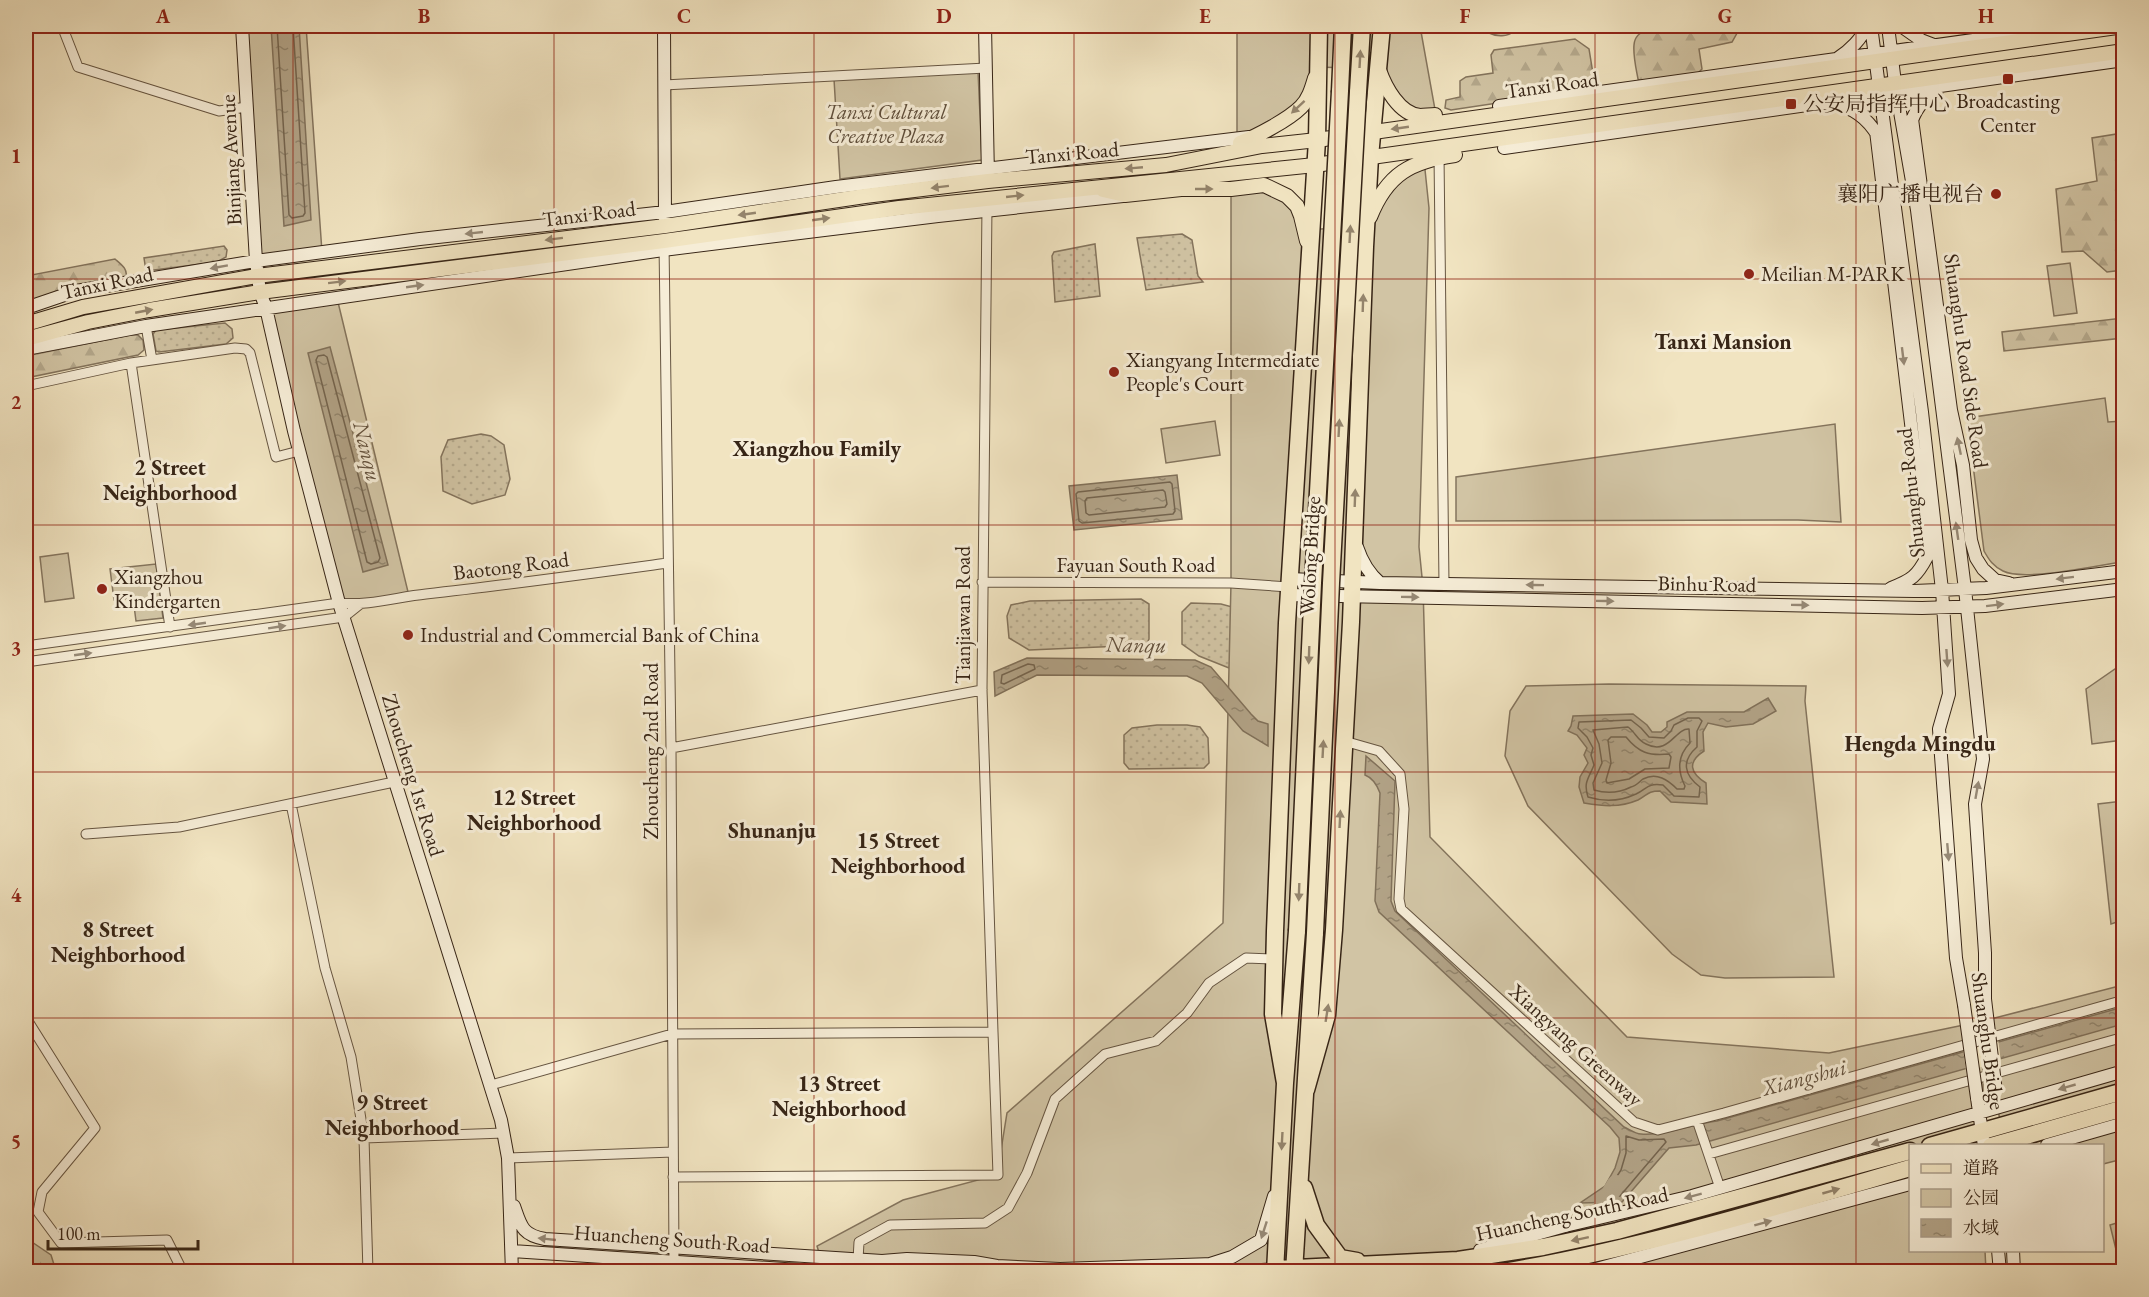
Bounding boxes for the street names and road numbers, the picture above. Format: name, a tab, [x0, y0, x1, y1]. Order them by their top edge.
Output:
street label: Tanxi Road	[1504, 65, 1601, 104]
street label: Binjiang Avenue	[214, 94, 247, 226]
street label: Tanxi Road	[1024, 135, 1120, 170]
street label: Tanxi Road	[541, 194, 637, 233]
street label: Shuanghu Road Side Road	[1938, 252, 1995, 470]
street label: Tanxi Road	[58, 259, 156, 305]
street label: Shuanghu Road	[1890, 426, 1931, 559]
street label: Wolong Bridge	[1293, 496, 1326, 616]
street label: Baotong Road	[451, 545, 571, 586]
street label: Tianjiawan Road	[949, 546, 976, 684]
street label: Fayuan South Road	[1056, 551, 1216, 578]
street label: Binhu Road	[1657, 569, 1757, 598]
street label: Zhoucheng 2nd Road	[637, 662, 664, 839]
street label: Zhoucheng 1st Road	[376, 690, 451, 860]
street label: Shuanghu Bridge	[1965, 970, 2012, 1112]
street label: Xiangyang Greenway	[1503, 977, 1649, 1112]
street label: Huancheng South Road	[1473, 1180, 1671, 1247]
street label: Huancheng South Road	[573, 1218, 771, 1259]

